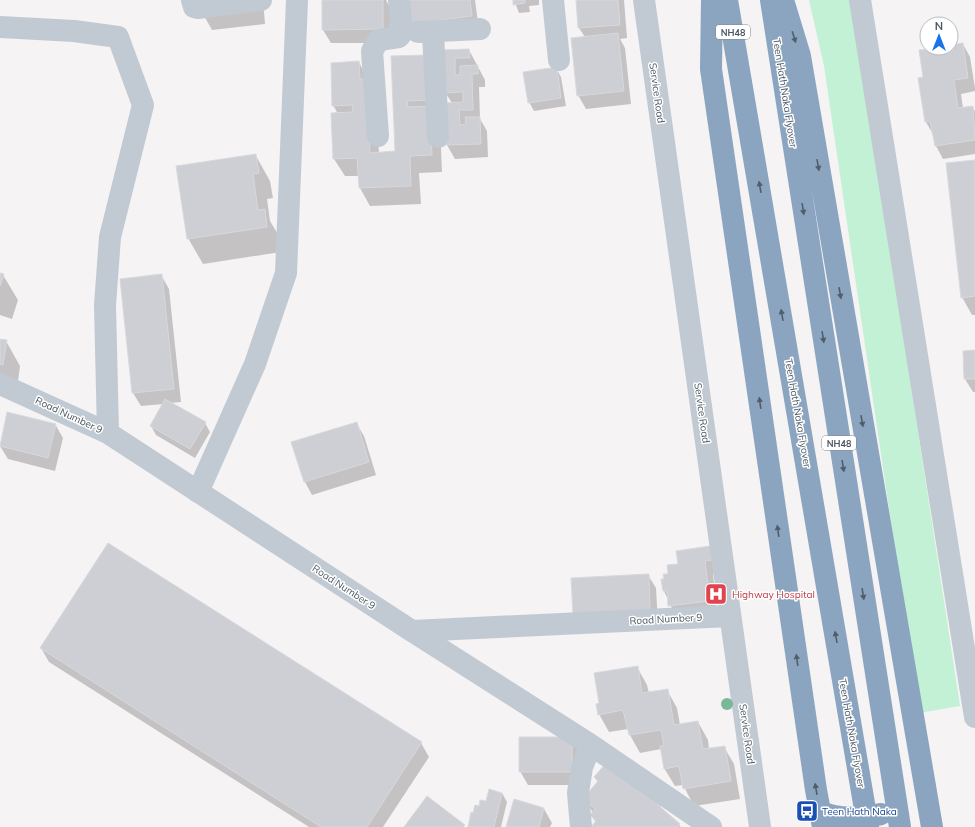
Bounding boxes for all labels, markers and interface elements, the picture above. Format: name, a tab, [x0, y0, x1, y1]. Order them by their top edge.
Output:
north arrow	[919, 16, 959, 56]
text: N	[935, 19, 943, 33]
road number: NH48	[716, 25, 750, 39]
one-way arrow	[791, 32, 797, 44]
street label: Teen Hath Naka Flyover	[770, 37, 800, 149]
street label: Service Road	[646, 62, 668, 124]
one-way arrow	[815, 159, 821, 171]
one-way arrow	[757, 181, 763, 193]
one-way arrow	[800, 203, 806, 215]
one-way arrow	[837, 287, 843, 299]
one-way arrow	[778, 309, 784, 321]
one-way arrow	[820, 331, 826, 343]
street label: Teen Hath Naka Flyover	[782, 357, 814, 469]
street label: Service Road	[691, 382, 713, 444]
street label: Road Number 9	[33, 394, 105, 436]
one-way arrow	[757, 397, 763, 409]
one-way arrow	[859, 415, 865, 427]
road number: NH48	[822, 436, 856, 450]
one-way arrow	[840, 460, 846, 472]
one-way arrow	[775, 525, 781, 538]
street label: Road Number 9	[310, 562, 378, 612]
hospital icon: Highway Hospital	[703, 581, 729, 607]
place label: Highway Hospital	[732, 588, 815, 601]
one-way arrow	[860, 588, 866, 600]
street label: Road Number 9	[629, 611, 703, 627]
one-way arrow	[833, 631, 839, 643]
one-way arrow	[794, 654, 800, 666]
street label: Teen Hath Naka Flyover	[836, 677, 868, 789]
street label: Service Road	[736, 703, 758, 765]
one-way arrow	[812, 783, 818, 795]
bus stop icon: Teen Hath Naka	[794, 798, 820, 824]
place label: Teen Hath Naka	[822, 805, 897, 818]

